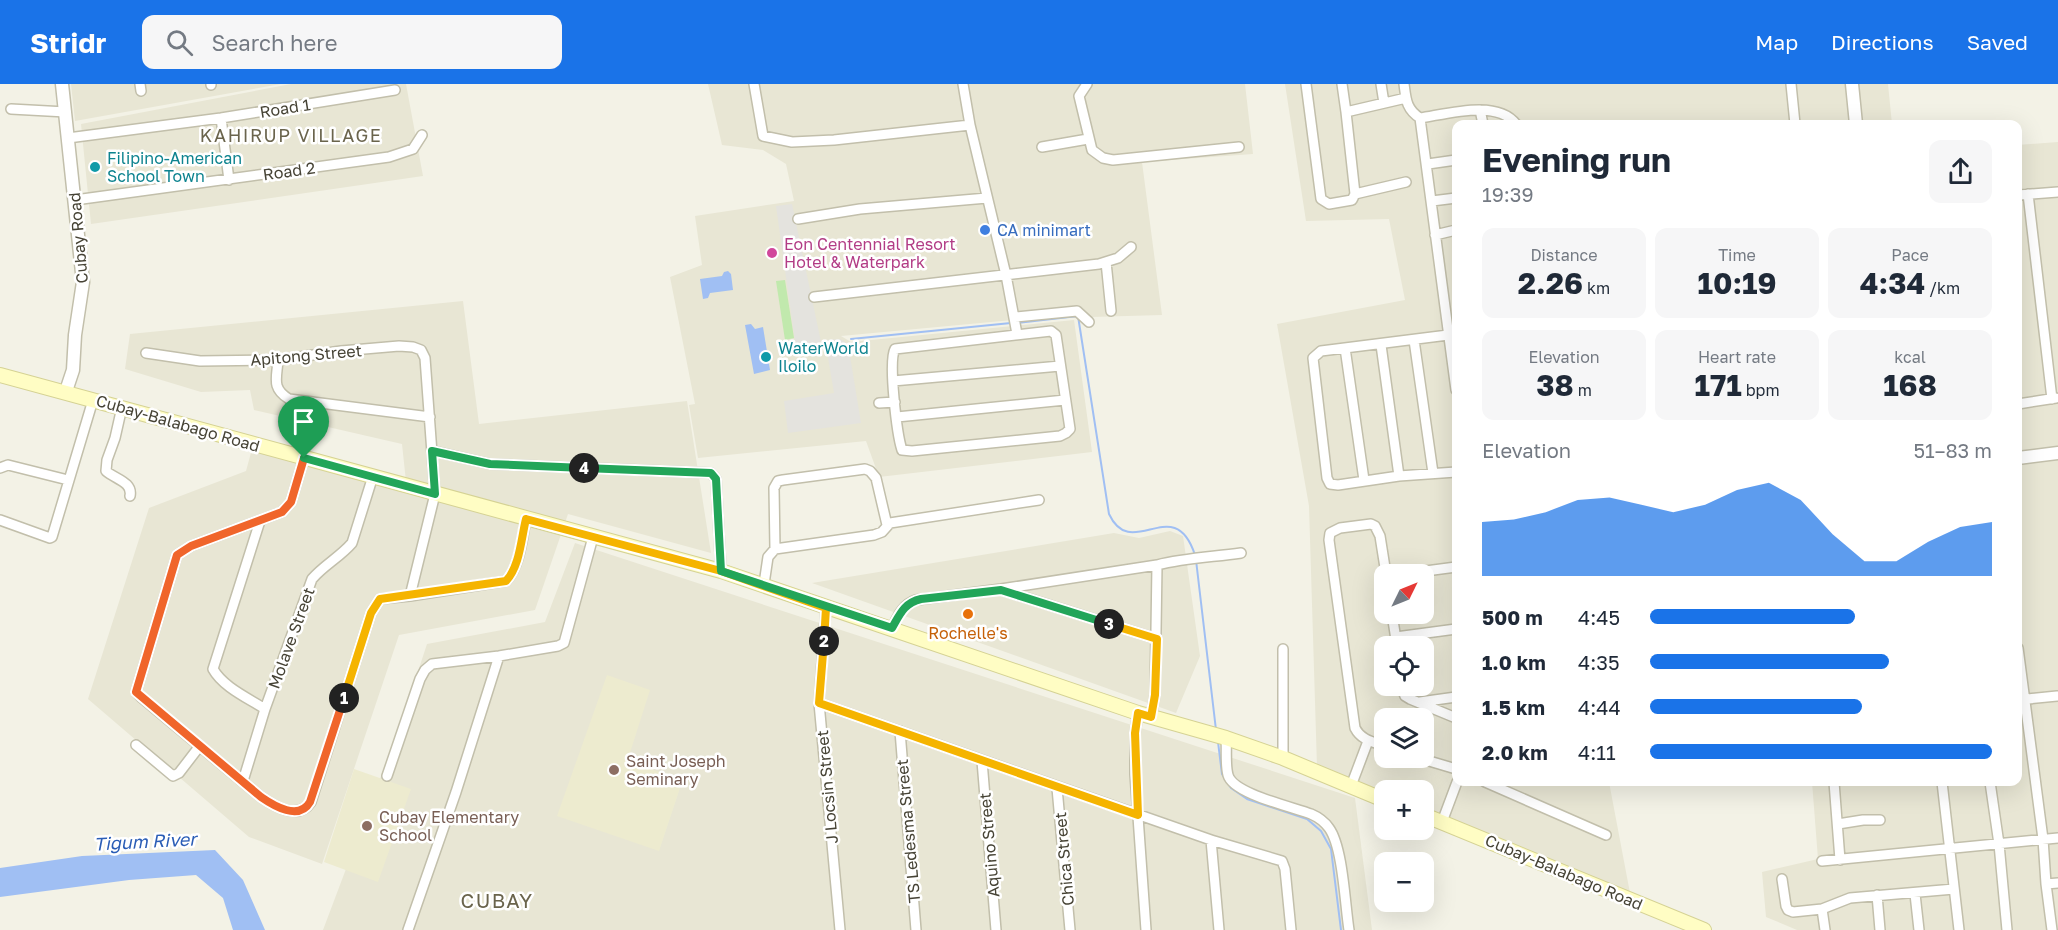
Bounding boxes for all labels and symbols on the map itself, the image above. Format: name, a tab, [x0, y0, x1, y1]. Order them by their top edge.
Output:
street label: Road 1	[258, 94, 312, 122]
district label: KAHIRUP VILLAGE	[200, 124, 382, 146]
place label: Filipino-American School Town	[107, 148, 242, 186]
street label: Road 2	[262, 157, 316, 185]
marker: Filipino-American School Town	[88, 160, 102, 174]
street label: Cubay Road	[64, 192, 92, 284]
place label: CA minimart	[997, 220, 1091, 240]
marker: CA minimart	[978, 223, 992, 237]
place label: Eon Centennial Resort Hotel & Waterpark	[784, 234, 956, 272]
marker: Eon Centennial Resort Hotel & Waterpark	[765, 246, 779, 260]
place label: WaterWorld Iloilo	[778, 338, 869, 376]
street label: Apitong Street	[249, 340, 363, 370]
marker: WaterWorld Iloilo	[759, 350, 773, 364]
street label: Cubay-Balabago Road	[94, 390, 262, 456]
pin	[278, 396, 329, 458]
pin: 4	[569, 453, 599, 483]
north arrow	[1374, 564, 1434, 624]
street label: Molave Street	[263, 585, 319, 691]
marker: Rochelle's	[961, 607, 975, 621]
pin: 3	[1094, 609, 1124, 639]
place label: Rochelle's	[928, 623, 1008, 643]
pin: 2	[809, 626, 839, 656]
pin: 1	[329, 683, 359, 713]
street label: J Locsin Street	[812, 729, 842, 845]
place label: Saint Joseph Seminary	[626, 751, 726, 789]
street label: TS Ledesma Street	[892, 758, 924, 904]
marker: Saint Joseph Seminary	[607, 763, 621, 777]
street label: Aquino Street	[974, 792, 1004, 898]
place label: Cubay Elementary School	[379, 807, 519, 845]
street label: Chica Street	[1050, 811, 1078, 907]
marker: Cubay Elementary School	[360, 819, 374, 833]
water label: Tigum River	[93, 827, 200, 855]
street label: Cubay-Balabago Road	[1482, 830, 1646, 914]
district label: CUBAY	[461, 888, 533, 912]

